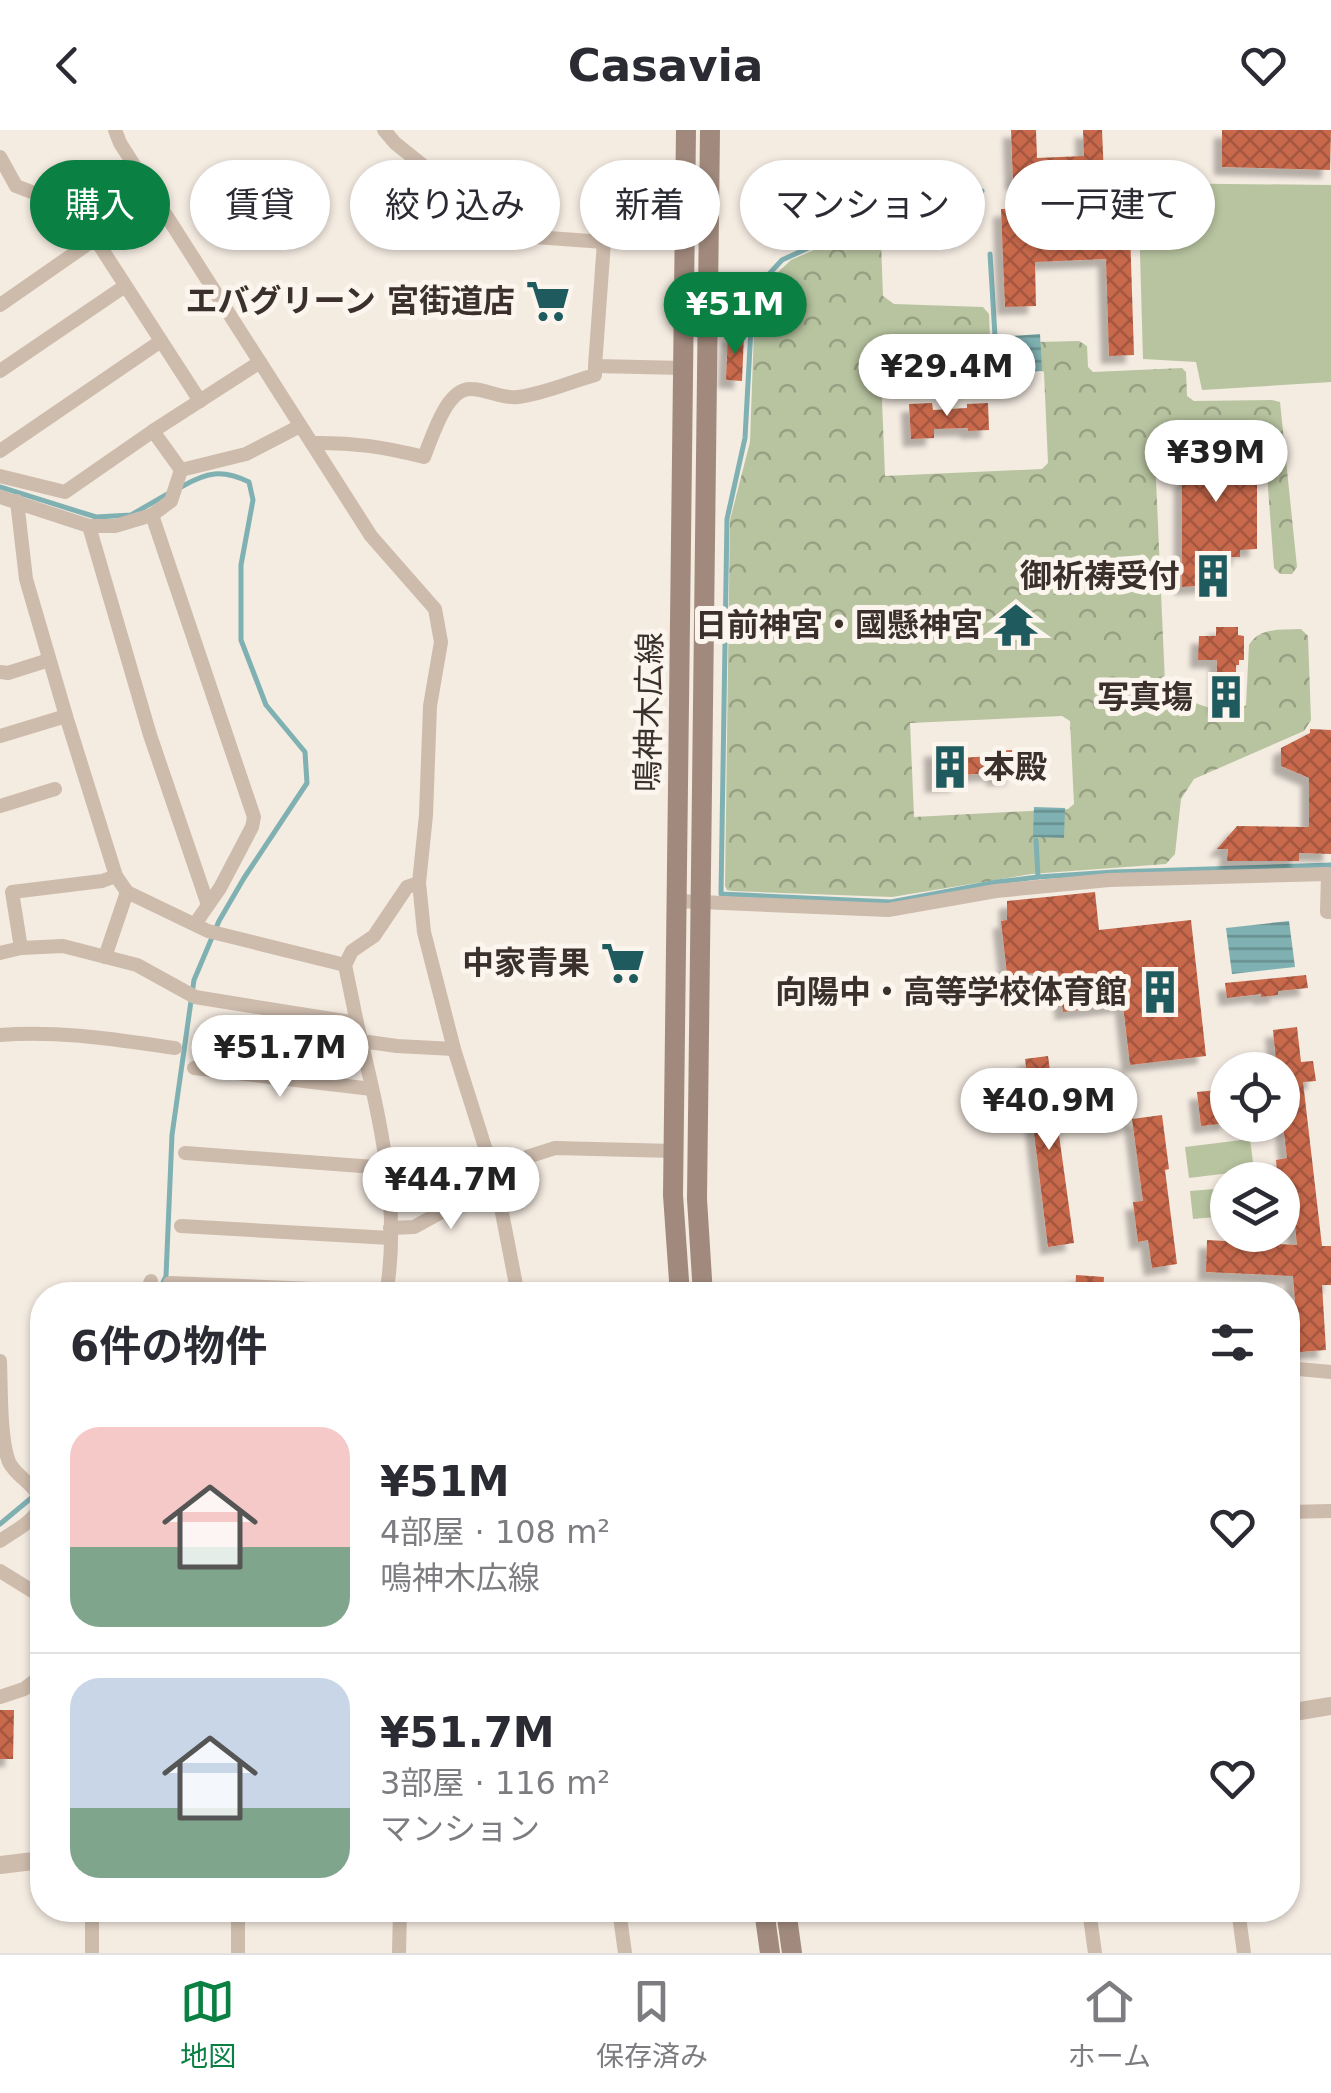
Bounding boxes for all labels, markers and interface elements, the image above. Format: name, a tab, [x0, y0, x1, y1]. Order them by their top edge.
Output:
icon: back	[40, 38, 95, 93]
icon: heart	[1236, 38, 1291, 93]
text: Casavia	[568, 39, 763, 92]
chip: 購入	[30, 160, 170, 250]
chip: 賃貸	[190, 160, 330, 250]
chip: 絞り込み	[350, 160, 560, 250]
chip: 新着	[580, 160, 720, 250]
chip: マンション	[740, 160, 985, 250]
chip: 一戸建て	[1005, 160, 1215, 250]
pin: ¥51M	[676, 272, 794, 357]
supermarket icon: エバグリーン 宮街道店	[524, 277, 572, 325]
place label: エバグリーン 宮街道店	[185, 282, 515, 320]
text: ¥51M	[686, 285, 784, 323]
pin: ¥29.4M	[866, 334, 1028, 419]
text: ¥29.4M	[880, 347, 1014, 385]
pin: ¥39M	[1157, 420, 1275, 505]
text: ¥39M	[1167, 433, 1265, 471]
building icon: 御祈祷受付	[1189, 552, 1237, 600]
place label: 御祈祷受付	[1020, 557, 1180, 595]
temple icon: 日前神宮・國懸神宮	[992, 601, 1040, 649]
place label: 日前神宮・國懸神宮	[695, 606, 983, 644]
street label: 鳴神木広線	[629, 632, 669, 792]
building icon: 写真塲	[1202, 673, 1250, 721]
place label: 写真塲	[1097, 678, 1193, 716]
building icon: 本殿	[926, 743, 974, 791]
place label: 本殿	[983, 748, 1047, 786]
supermarket icon: 中家青果	[599, 939, 647, 987]
place label: 中家青果	[462, 944, 590, 982]
building icon: 向陽中・高等学校体育館	[1136, 968, 1184, 1016]
place label: 向陽中・高等学校体育館	[775, 973, 1127, 1011]
pin: ¥51.7M	[199, 1015, 361, 1100]
text: ¥51.7M	[213, 1028, 347, 1066]
map controls	[1210, 1052, 1300, 1252]
button: locate	[1210, 1052, 1300, 1142]
pin: ¥40.9M	[968, 1068, 1130, 1153]
text: ¥40.9M	[982, 1081, 1116, 1119]
pin: ¥44.7M	[370, 1147, 532, 1232]
text: ¥44.7M	[384, 1160, 518, 1198]
button: layers	[1210, 1162, 1300, 1252]
icon: filters	[1205, 1315, 1260, 1370]
text: 6件の物件	[70, 1322, 267, 1371]
text: ¥51M	[380, 1457, 509, 1506]
icon: home	[150, 1467, 270, 1587]
icon: heart	[1205, 1500, 1260, 1555]
text: 4部屋 · 108 m²	[380, 1513, 610, 1551]
text: 鳴神木広線	[380, 1559, 540, 1597]
text: ¥51.7M	[380, 1708, 555, 1757]
icon: home	[150, 1718, 270, 1838]
icon: heart	[1205, 1751, 1260, 1806]
text: 3部屋 · 116 m²	[380, 1764, 610, 1802]
text: マンション	[380, 1810, 540, 1848]
tab: 地図	[180, 1974, 236, 2074]
tab: 保存済み	[596, 1974, 708, 2074]
tab: ホーム	[1068, 1974, 1151, 2074]

